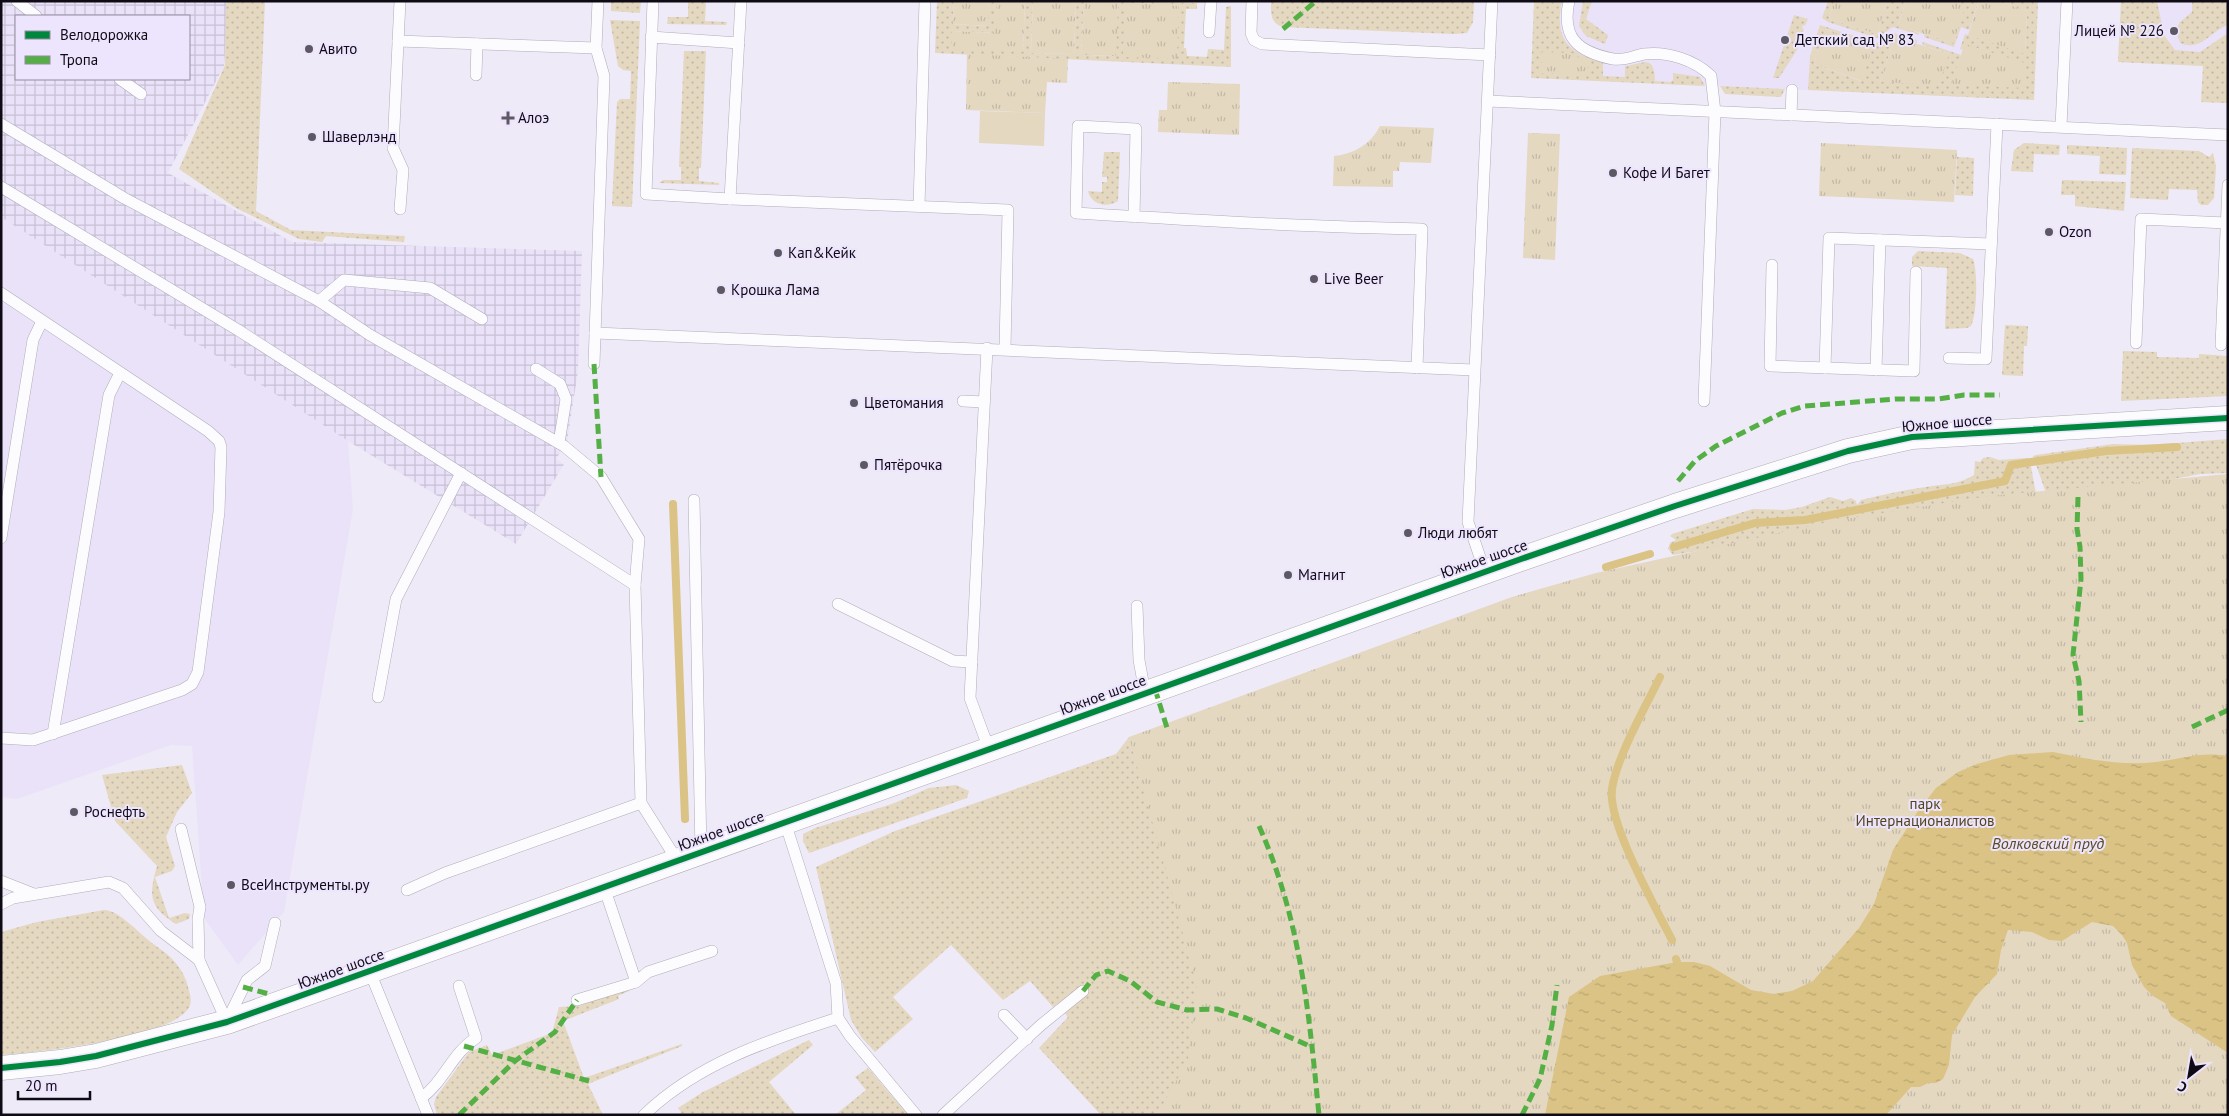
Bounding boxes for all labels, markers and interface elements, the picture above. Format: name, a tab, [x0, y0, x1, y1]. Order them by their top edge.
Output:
legend	[15, 15, 190, 80]
place label: Лицей № 226	[2074, 21, 2164, 40]
text: Велодорожка	[60, 25, 148, 44]
marker: Лицей № 226	[2168, 25, 2180, 37]
place label: Детский сад № 83	[1795, 30, 1914, 49]
marker: Детский сад № 83	[1779, 34, 1791, 46]
place label: Авито	[319, 39, 357, 58]
marker: Авито	[303, 43, 315, 55]
text: Тропа	[60, 50, 98, 69]
place label: Алоэ	[518, 108, 549, 127]
marker: Алоэ	[502, 112, 514, 124]
place label: Шаверлэнд	[322, 127, 396, 146]
marker: Шаверлэнд	[306, 131, 318, 143]
place label: Кофе И Багет	[1623, 163, 1710, 182]
marker: Кофе И Багет	[1607, 167, 1619, 179]
place label: Ozon	[2059, 222, 2092, 241]
marker: Ozon	[2043, 226, 2055, 238]
place label: Кап&Кейк	[788, 243, 857, 262]
marker: Кап&Кейк	[772, 247, 784, 259]
place label: Live Beer	[1324, 269, 1383, 288]
marker: Live Beer	[1308, 273, 1320, 285]
place label: Крошка Лама	[731, 280, 820, 299]
marker: Крошка Лама	[715, 284, 727, 296]
place label: Цветомания	[864, 393, 944, 412]
marker: Цветомания	[848, 397, 860, 409]
street label: Южное шоссе	[1901, 409, 1993, 436]
place label: Пятёрочка	[874, 455, 942, 474]
marker: Пятёрочка	[858, 459, 870, 471]
place label: Люди любят	[1417, 523, 1498, 542]
marker: Люди любят	[1402, 527, 1414, 539]
street label: Южное шоссе	[1438, 535, 1530, 582]
place label: Магнит	[1298, 565, 1345, 584]
marker: Магнит	[1282, 569, 1294, 581]
street label: Южное шоссе	[1057, 670, 1149, 719]
park label: парк Интернационалистов	[1856, 794, 1994, 830]
place label: Роснефть	[84, 802, 145, 821]
marker: Роснефть	[68, 806, 80, 818]
street label: Южное шоссе	[675, 806, 767, 855]
water label: Волковский пруд	[1992, 833, 2104, 853]
place label: ВсеИнструменты.ру	[241, 875, 370, 894]
marker: ВсеИнструменты.ру	[225, 879, 237, 891]
street label: Южное шоссе	[295, 944, 387, 993]
north arrow	[2164, 1051, 2214, 1101]
scale bar	[18, 1068, 90, 1100]
text: 20 m	[25, 1076, 58, 1095]
text: С	[2174, 1077, 2190, 1097]

